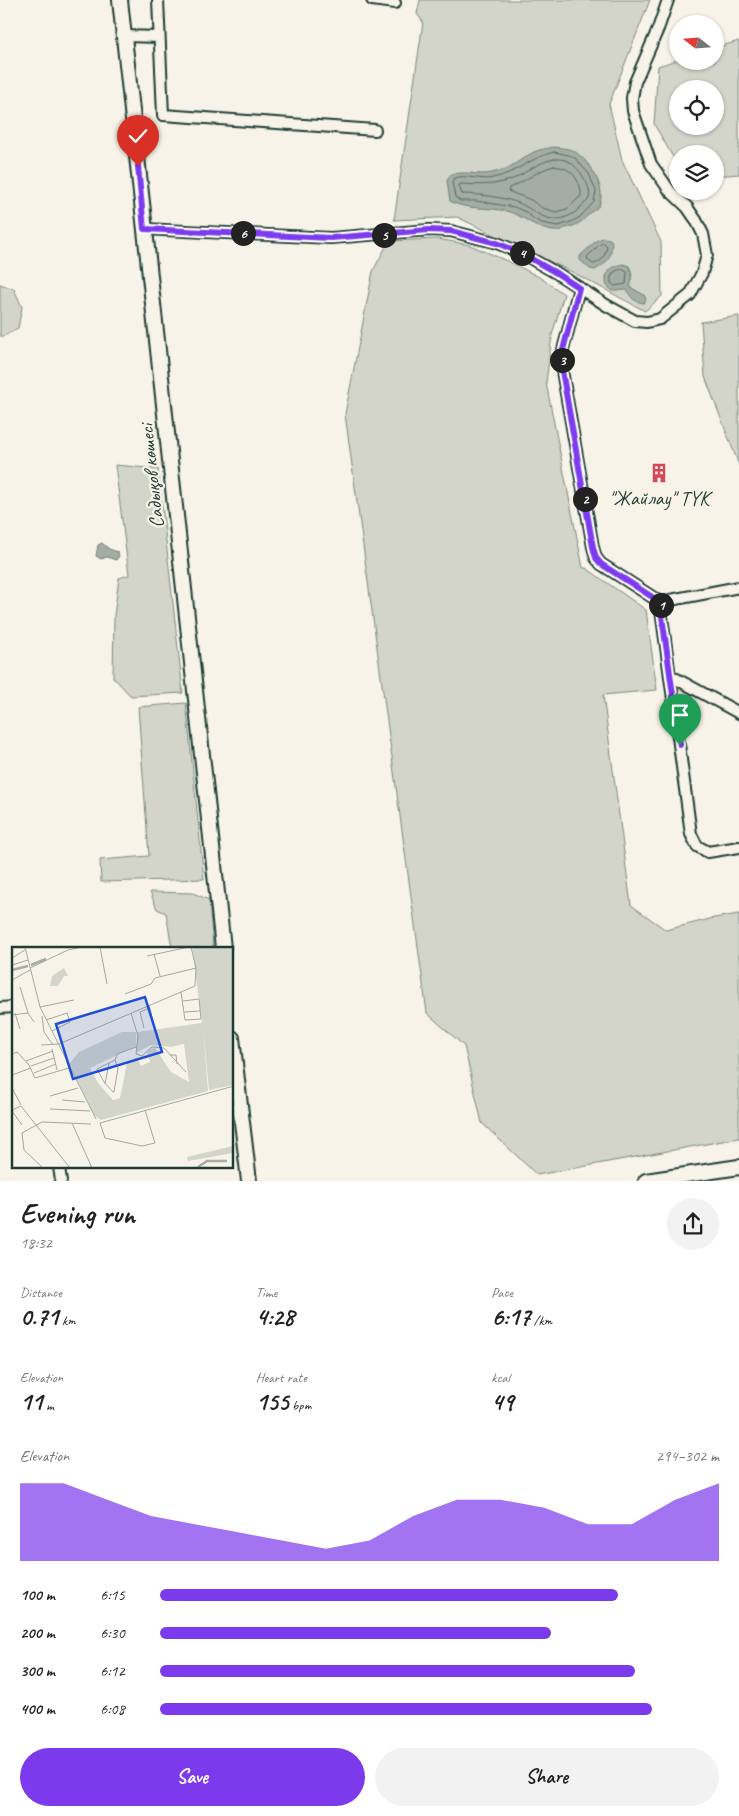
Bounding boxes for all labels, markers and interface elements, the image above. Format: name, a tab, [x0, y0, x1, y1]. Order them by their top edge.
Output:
north arrow	[669, 15, 724, 70]
map controls	[669, 15, 724, 200]
button: locate	[669, 80, 724, 135]
pin	[117, 115, 159, 166]
icon: check	[124, 122, 152, 150]
button: layers	[669, 145, 724, 200]
pin: 6	[230, 220, 256, 246]
pin: 5	[372, 222, 396, 248]
text: 6	[240, 225, 247, 242]
text: 5	[381, 227, 388, 244]
pin: 4	[510, 240, 534, 266]
text: 4	[519, 245, 526, 262]
pin: 3	[550, 348, 574, 372]
text: 3	[559, 352, 566, 369]
street label: Садықов көшесі	[133, 420, 169, 529]
building icon: "Жайлау" ТҮК	[648, 462, 670, 484]
pin: 2	[572, 486, 598, 512]
place label: "Жайлау" ТҮК	[609, 486, 713, 511]
text: 2	[582, 491, 589, 508]
pin: 1	[648, 592, 674, 618]
text: 1	[658, 597, 665, 614]
pin	[659, 694, 701, 745]
icon: arrive	[666, 701, 694, 729]
inset map	[12, 947, 234, 1168]
text: Evening run	[20, 1196, 135, 1231]
button: share	[667, 1198, 719, 1250]
text: 18:32	[20, 1233, 52, 1253]
text: Distance	[20, 1284, 62, 1301]
text: Time	[256, 1284, 277, 1301]
text: Pace	[491, 1284, 513, 1301]
text: 0.71	[20, 1301, 59, 1333]
text: 4:28	[256, 1301, 294, 1333]
text: 6:17	[491, 1301, 530, 1333]
text: km	[59, 1312, 76, 1329]
text: /km	[530, 1312, 552, 1329]
text: Elevation	[20, 1369, 63, 1386]
text: Heart rate	[256, 1369, 307, 1386]
text: kcal	[491, 1369, 510, 1386]
text: 11	[20, 1386, 43, 1418]
text: 155	[256, 1386, 289, 1418]
text: 49	[491, 1386, 514, 1418]
text: m	[43, 1397, 54, 1414]
text: bpm	[289, 1397, 311, 1414]
text: Elevation	[20, 1446, 69, 1466]
text: 294–302 m	[656, 1446, 719, 1466]
text: 100 m	[20, 1585, 55, 1605]
text: 6:15	[100, 1585, 125, 1605]
text: 200 m	[20, 1623, 55, 1643]
text: 6:30	[100, 1623, 125, 1643]
text: 300 m	[20, 1661, 55, 1681]
text: 6:12	[100, 1661, 125, 1681]
text: 400 m	[20, 1699, 55, 1719]
text: 6:08	[100, 1699, 125, 1719]
button: Save	[20, 1748, 365, 1806]
button: Share	[375, 1748, 719, 1806]

